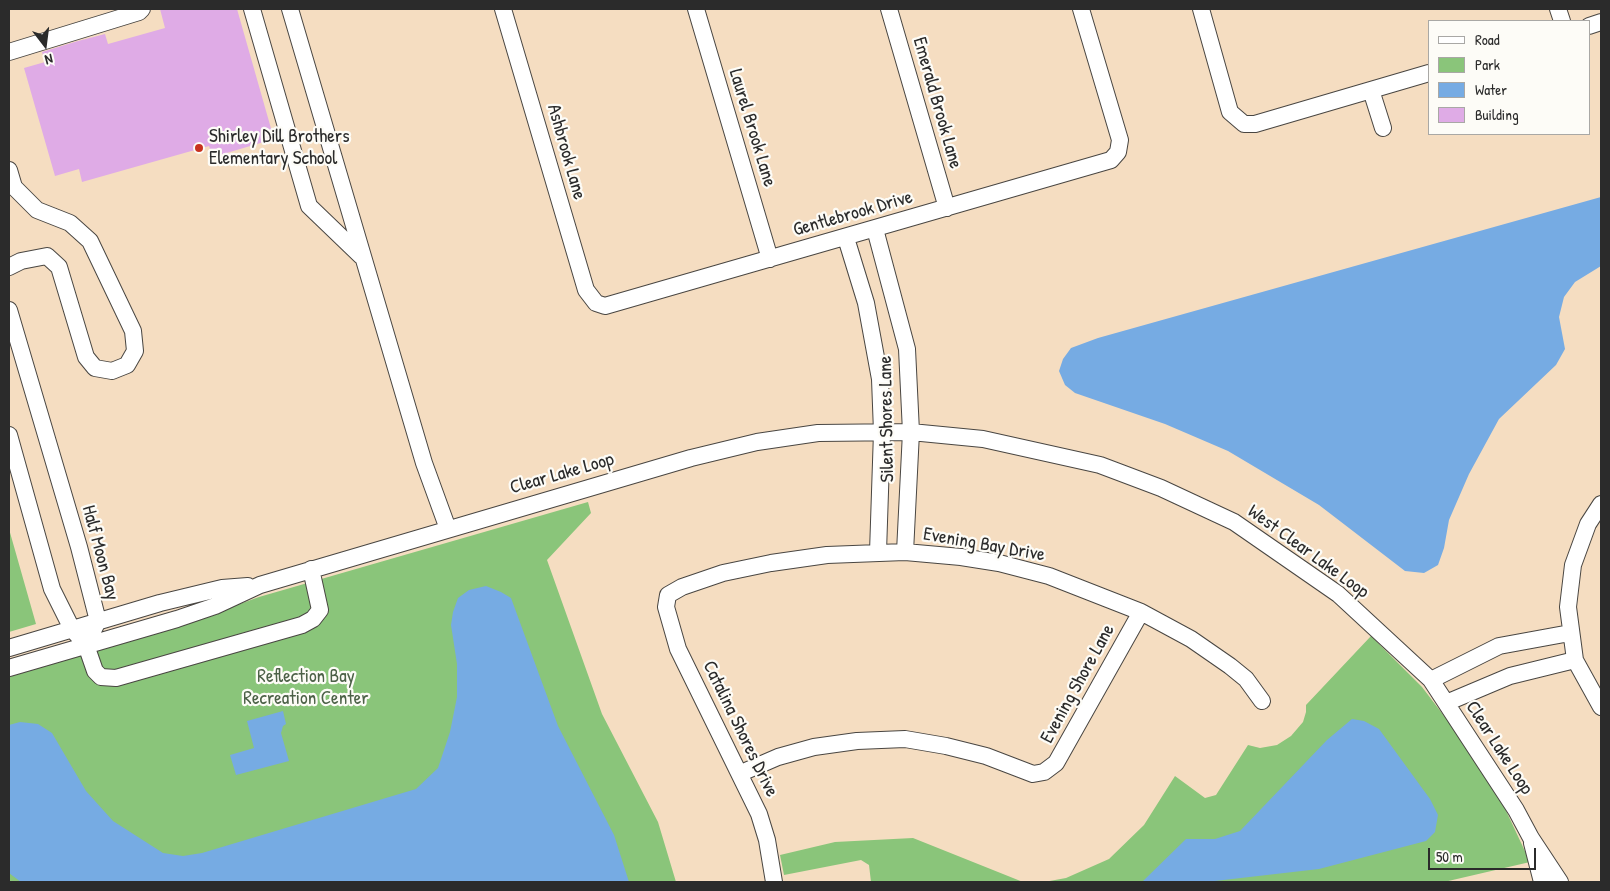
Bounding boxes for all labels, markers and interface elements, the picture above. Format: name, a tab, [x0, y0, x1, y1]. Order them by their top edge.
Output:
north arrow	[20, 20, 70, 70]
legend	[1428, 20, 1590, 135]
text: Road	[1475, 29, 1500, 50]
street label: Emerald Brook Lane	[907, 35, 967, 171]
text: N	[43, 50, 55, 70]
text: Park	[1475, 54, 1500, 75]
street label: Laurel Brook Lane	[723, 67, 781, 189]
text: Water	[1475, 79, 1507, 100]
street label: Ashbrook Lane	[542, 102, 590, 202]
text: Building	[1475, 104, 1519, 125]
place label: Shirley Dill Brothers Elementary School	[209, 126, 349, 170]
marker: Shirley Dill Brothers Elementary School	[193, 142, 205, 154]
street label: Gentlebrook Drive	[791, 186, 915, 242]
street label: Silent Shores Lane	[874, 355, 900, 483]
street label: Clear Lake Loop	[507, 448, 617, 500]
street label: West Clear Lake Loop	[1243, 500, 1373, 604]
street label: Half Moon Bay	[76, 503, 124, 603]
street label: Evening Bay Drive	[921, 523, 1047, 567]
street label: Evening Shore Lane	[1036, 621, 1120, 747]
street label: Catalina Shores Drive	[697, 657, 783, 801]
park label: Reflection Bay Recreation Center	[243, 666, 369, 710]
street label: Clear Lake Loop	[1460, 697, 1538, 799]
scale bar	[1430, 838, 1538, 870]
text: 50 m	[1436, 846, 1463, 867]

